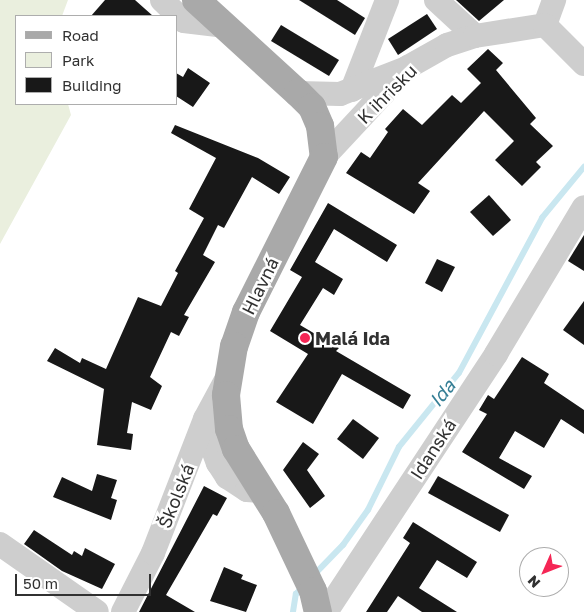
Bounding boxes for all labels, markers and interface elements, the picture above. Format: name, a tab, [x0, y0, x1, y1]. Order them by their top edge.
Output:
legend	[15, 15, 178, 105]
text: Road	[62, 26, 99, 44]
text: Park	[62, 51, 94, 69]
street label: K ihrisku	[353, 60, 421, 128]
text: Building	[62, 76, 122, 94]
street label: Hlavná	[237, 254, 283, 318]
place label: Malá Ida	[315, 327, 390, 349]
marker: Malá Ida	[299, 332, 311, 344]
water label: Ida	[424, 375, 460, 411]
street label: Idanská	[406, 415, 460, 483]
street label: Školská	[153, 461, 199, 531]
north arrow	[519, 547, 569, 597]
scale bar	[18, 564, 154, 596]
text: N	[524, 572, 543, 592]
text: 50 m	[23, 574, 58, 592]

